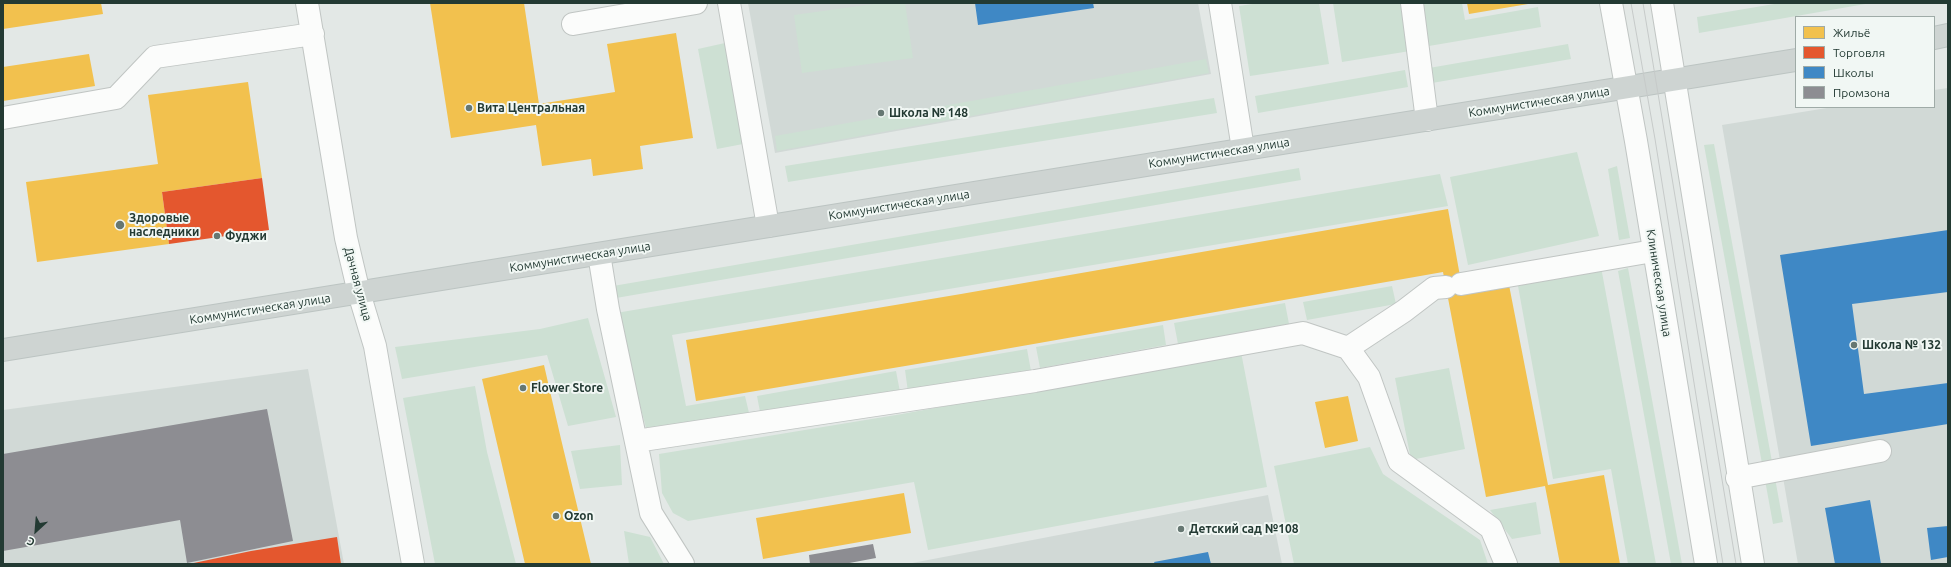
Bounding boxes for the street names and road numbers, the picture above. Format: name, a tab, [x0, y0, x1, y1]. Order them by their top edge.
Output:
street label: Коммунистическая улица	[1467, 84, 1611, 120]
street label: Коммунистическая улица	[1147, 135, 1291, 171]
street label: Коммунистическая улица	[827, 187, 971, 223]
street label: Клиническая улица	[1643, 228, 1675, 338]
street label: Коммунистическая улица	[508, 239, 652, 275]
street label: Дачная улица	[341, 245, 375, 323]
street label: Коммунистическая улица	[188, 291, 332, 327]

